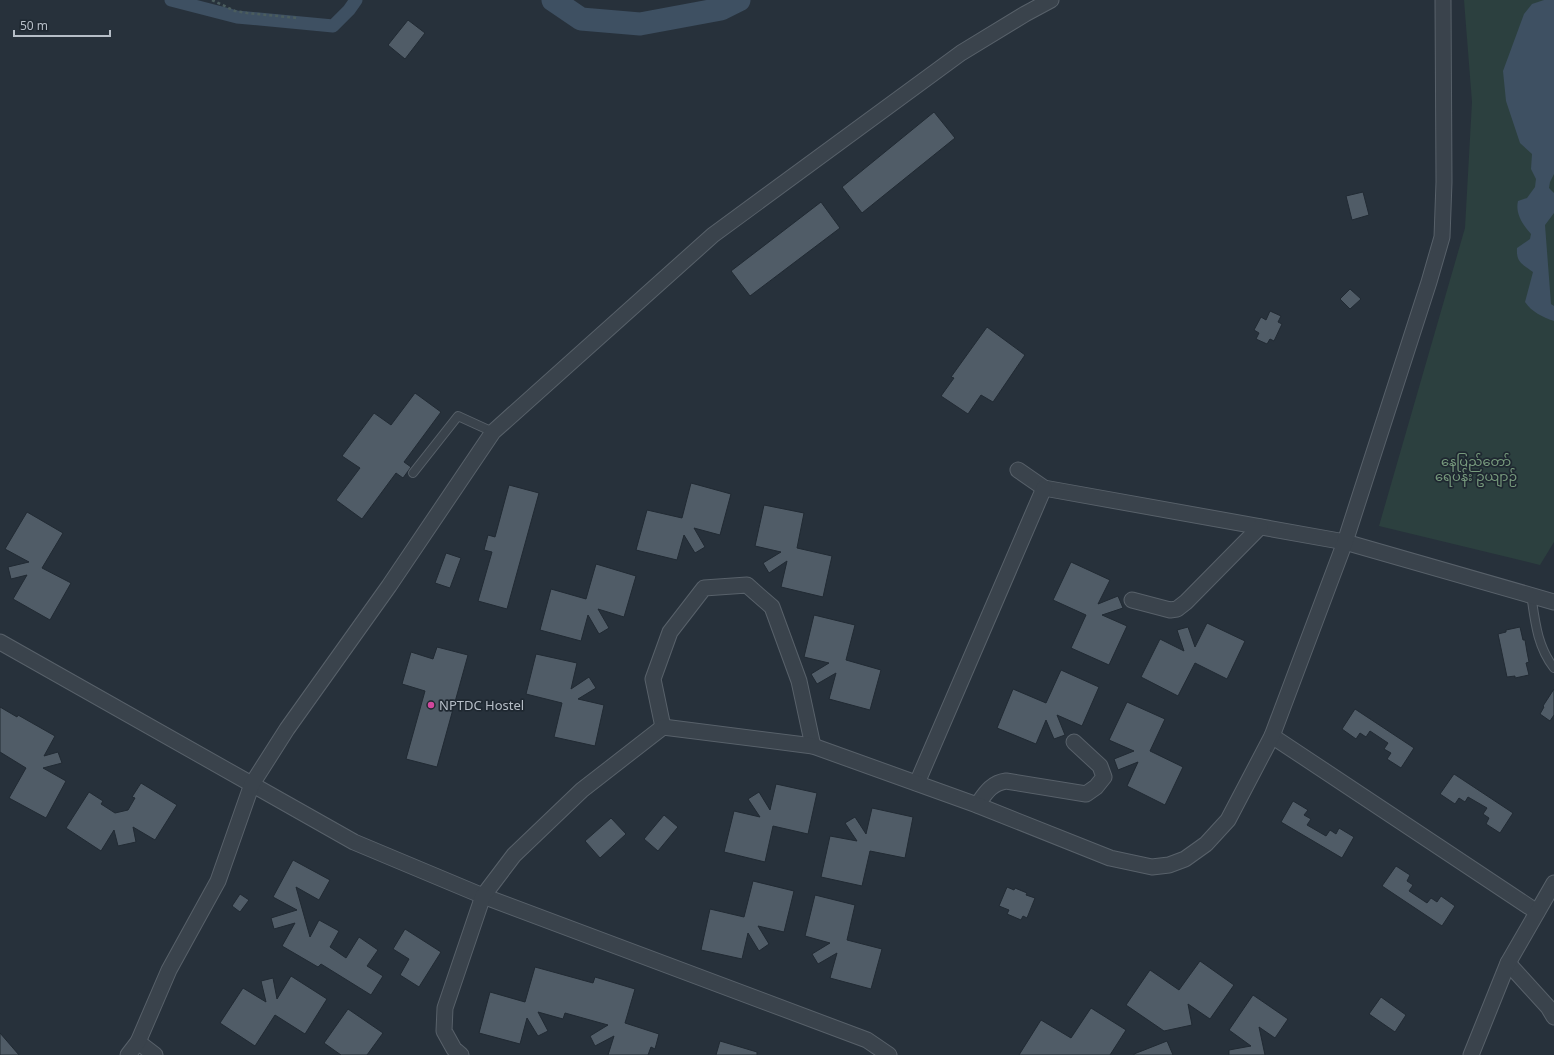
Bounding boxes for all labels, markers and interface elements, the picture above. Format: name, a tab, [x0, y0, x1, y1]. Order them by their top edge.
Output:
scale bar	[14, 12, 110, 38]
text: 50 m	[20, 17, 48, 34]
park label: နေပြည်တော် ရေပန်း ဥယျာဉ်	[1435, 452, 1517, 487]
place label: NPTDC Hostel	[439, 696, 524, 714]
marker: NPTDC Hostel	[426, 700, 436, 710]

